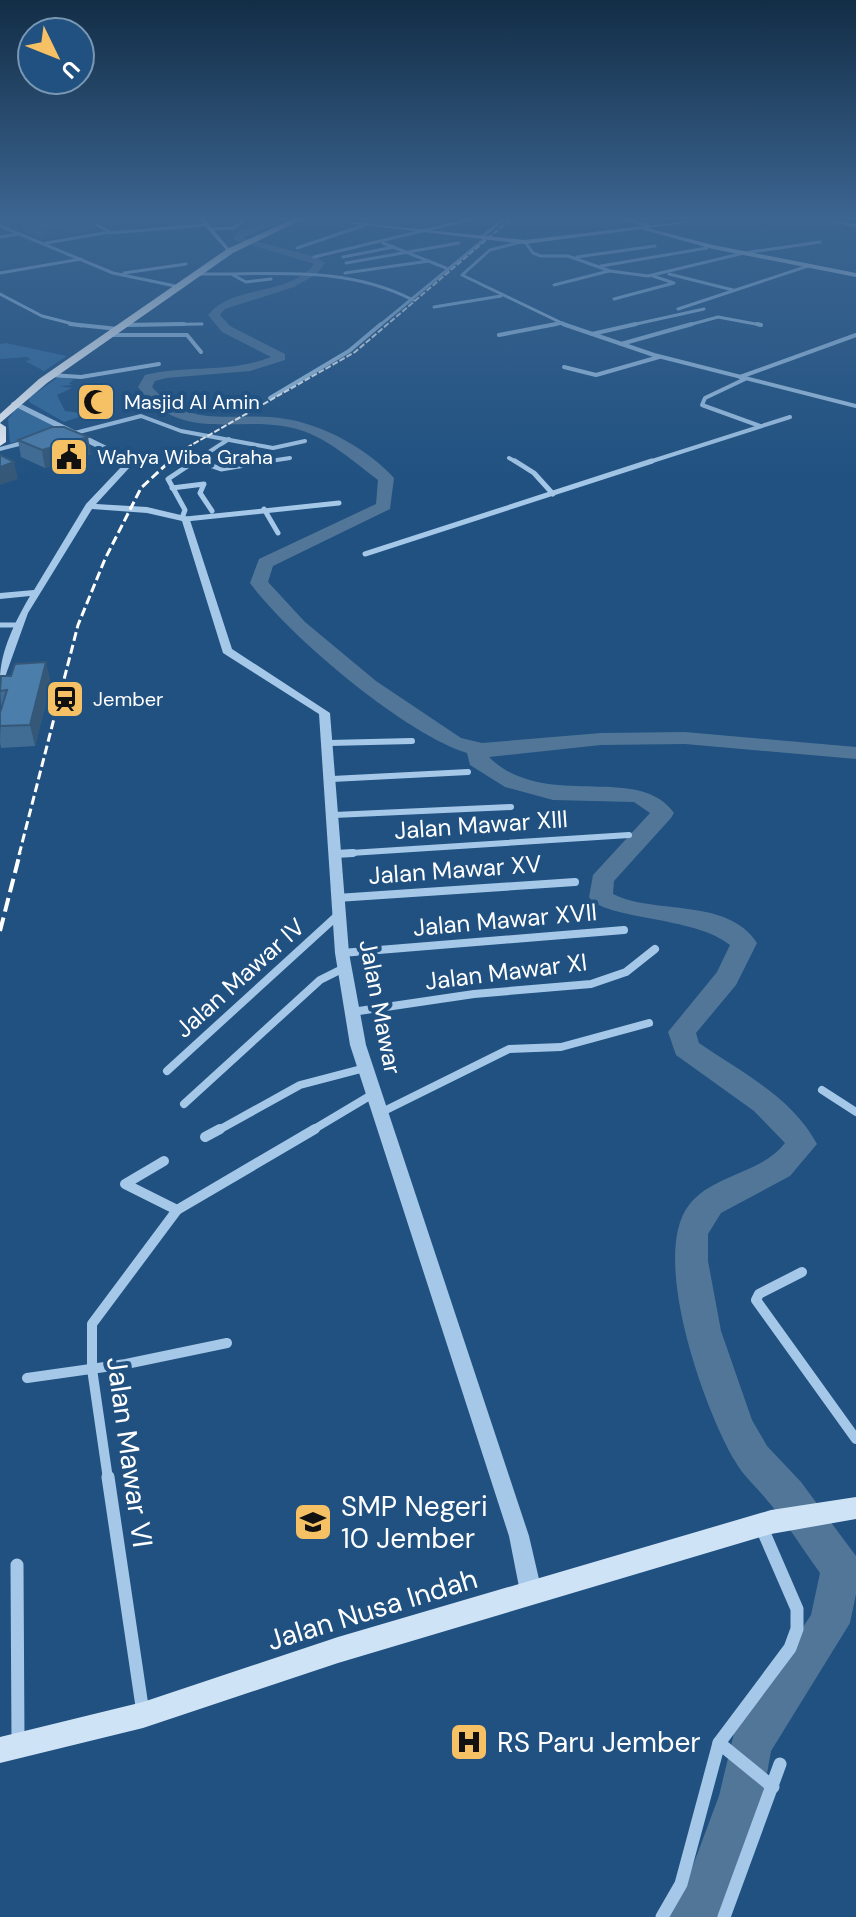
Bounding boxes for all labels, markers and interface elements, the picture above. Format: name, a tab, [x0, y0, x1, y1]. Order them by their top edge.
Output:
north arrow	[16, 16, 96, 96]
text: U	[55, 54, 86, 85]
mosque icon: Masjid Al Amin	[75, 381, 117, 423]
place label: Masjid Al Amin	[124, 389, 260, 415]
public building icon: Wahya Wiba Graha	[48, 436, 90, 478]
place label: Wahya Wiba Graha	[97, 444, 273, 470]
station icon: Jember	[44, 678, 86, 720]
place label: Jember	[93, 686, 163, 712]
street label: Jalan Mawar XIII	[393, 803, 569, 846]
street label: Jalan Mawar XV	[367, 848, 543, 891]
street label: Jalan Mawar XVII	[412, 896, 598, 943]
street label: Jalan Mawar IV	[168, 911, 311, 1044]
street label: Jalan Mawar	[352, 937, 409, 1077]
street label: Jalan Mawar XI	[423, 946, 589, 997]
street label: Jalan Mawar VI	[98, 1354, 161, 1550]
place label: SMP Negeri 10 Jember	[341, 1488, 488, 1557]
school or university icon: SMP Negeri 10 Jember	[292, 1501, 334, 1543]
street label: Jalan Nusa Indah	[263, 1560, 482, 1659]
hospital icon: RS Paru Jember	[448, 1721, 490, 1763]
place label: RS Paru Jember	[497, 1724, 701, 1761]

